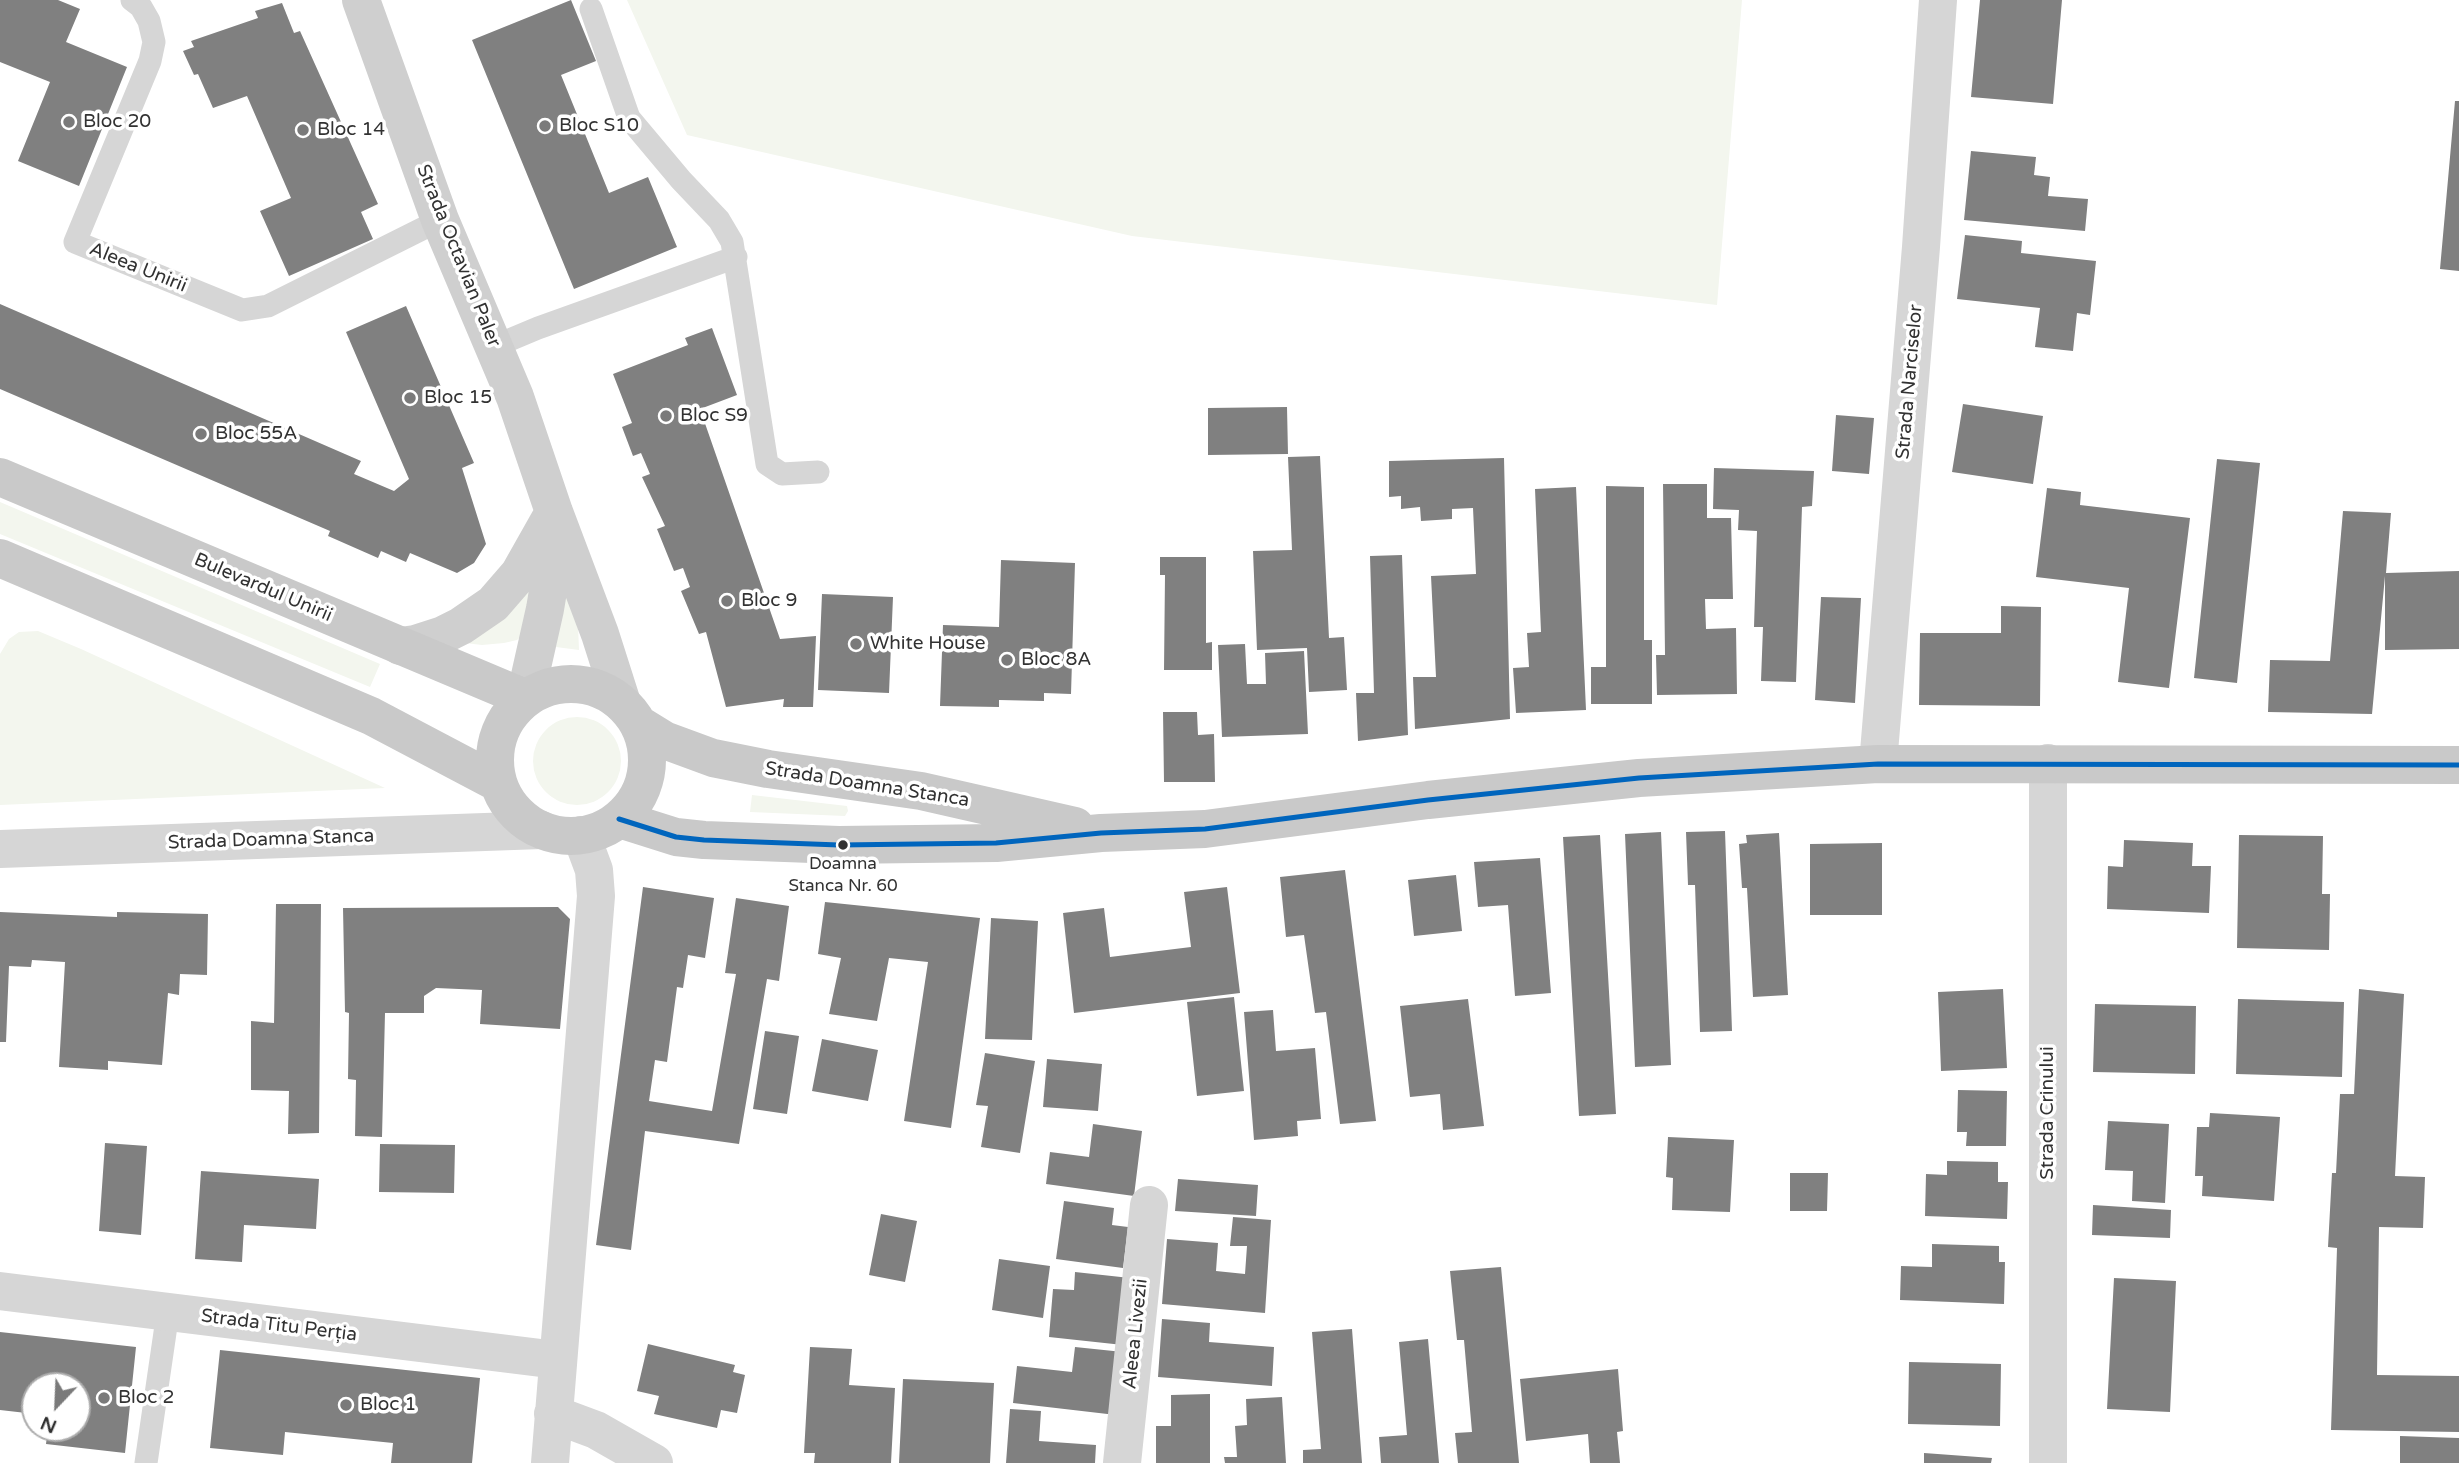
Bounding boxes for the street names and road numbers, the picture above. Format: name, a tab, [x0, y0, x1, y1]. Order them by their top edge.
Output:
street label: Strada Octavian Paler	[411, 161, 505, 351]
street label: Aleea Unirii	[86, 238, 190, 298]
street label: Strada Narciselor	[1892, 304, 1928, 460]
street label: Bulevardul Unirii	[190, 549, 336, 627]
street label: Strada Doamna Stanca	[763, 758, 971, 812]
street label: Strada Doamna Stanca	[167, 825, 375, 855]
street label: Strada Crinului	[2037, 1046, 2059, 1180]
street label: Aleea Livezii	[1119, 1278, 1153, 1390]
street label: Strada Titu Perția	[200, 1305, 358, 1347]

